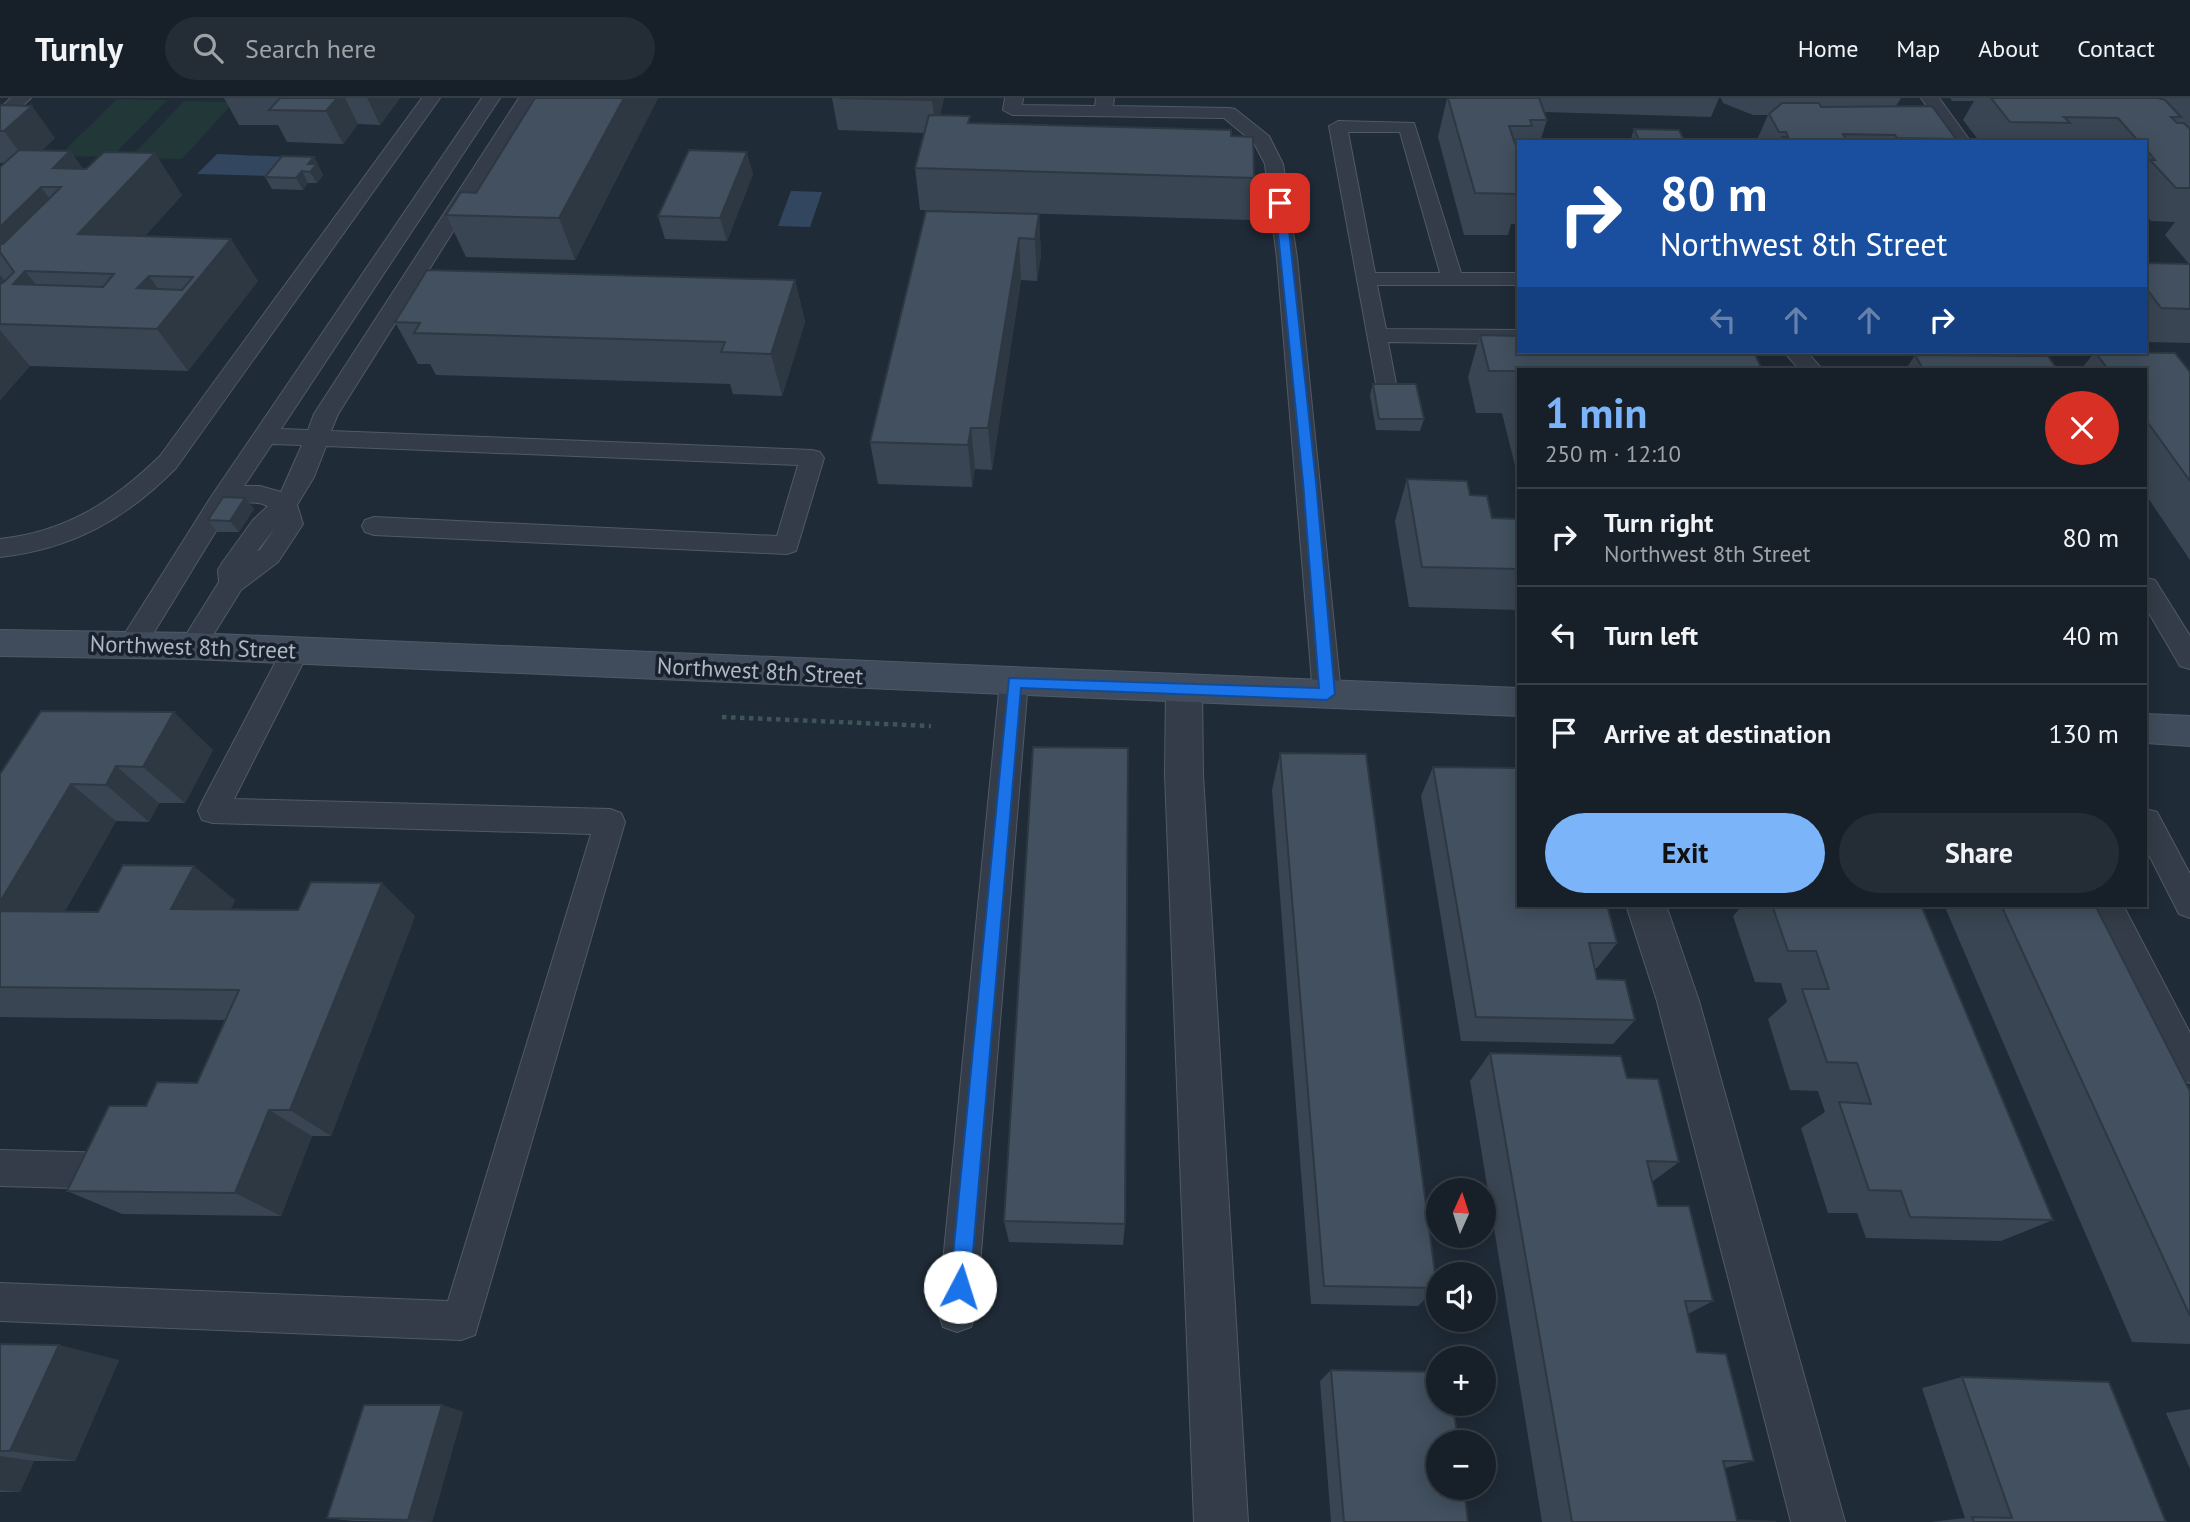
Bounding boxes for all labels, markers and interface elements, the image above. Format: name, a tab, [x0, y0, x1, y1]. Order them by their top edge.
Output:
search box	[165, 17, 655, 80]
text: Turnly	[35, 27, 123, 70]
icon: search	[189, 29, 227, 67]
text: Search here	[245, 32, 376, 65]
text: Home	[1798, 33, 1858, 64]
text: Map	[1896, 33, 1940, 64]
text: About	[1978, 33, 2039, 64]
text: Contact	[2077, 33, 2155, 64]
text: 80 m	[1660, 161, 1767, 225]
icon: right	[1545, 168, 1636, 259]
pin	[1250, 173, 1310, 233]
icon: arrive	[1261, 184, 1299, 222]
text: Northwest 8th Street	[1660, 223, 1947, 265]
icon: left	[1704, 301, 1742, 339]
icon: ahead	[1777, 301, 1815, 339]
icon: ahead	[1850, 301, 1888, 339]
icon: right	[1923, 301, 1961, 339]
text: 1 min	[1545, 385, 1647, 440]
button: close	[2045, 391, 2119, 465]
text: 250 m · 12:10	[1545, 439, 1681, 468]
text: Turn right	[1604, 506, 1713, 539]
icon: right	[1545, 518, 1583, 556]
text: 80 m	[2063, 521, 2119, 554]
text: Northwest 8th Street	[1604, 539, 1810, 568]
icon: left	[1545, 616, 1583, 654]
text: Turn left	[1604, 619, 1698, 652]
text: 40 m	[2063, 619, 2119, 652]
street label: Northwest 8th Street	[89, 628, 297, 665]
street label: Northwest 8th Street	[656, 651, 864, 690]
icon: arrive	[1545, 714, 1583, 752]
text: Arrive at destination	[1604, 717, 1831, 750]
text: 130 m	[2048, 717, 2119, 750]
button: Exit	[1545, 813, 1825, 893]
button: Share	[1839, 813, 2119, 893]
north arrow	[1426, 1178, 1496, 1248]
map controls	[1426, 1178, 1496, 1500]
position arrow	[923, 1250, 997, 1324]
button: sound	[1426, 1262, 1496, 1332]
button: +	[1426, 1346, 1496, 1416]
button: −	[1426, 1430, 1496, 1500]

